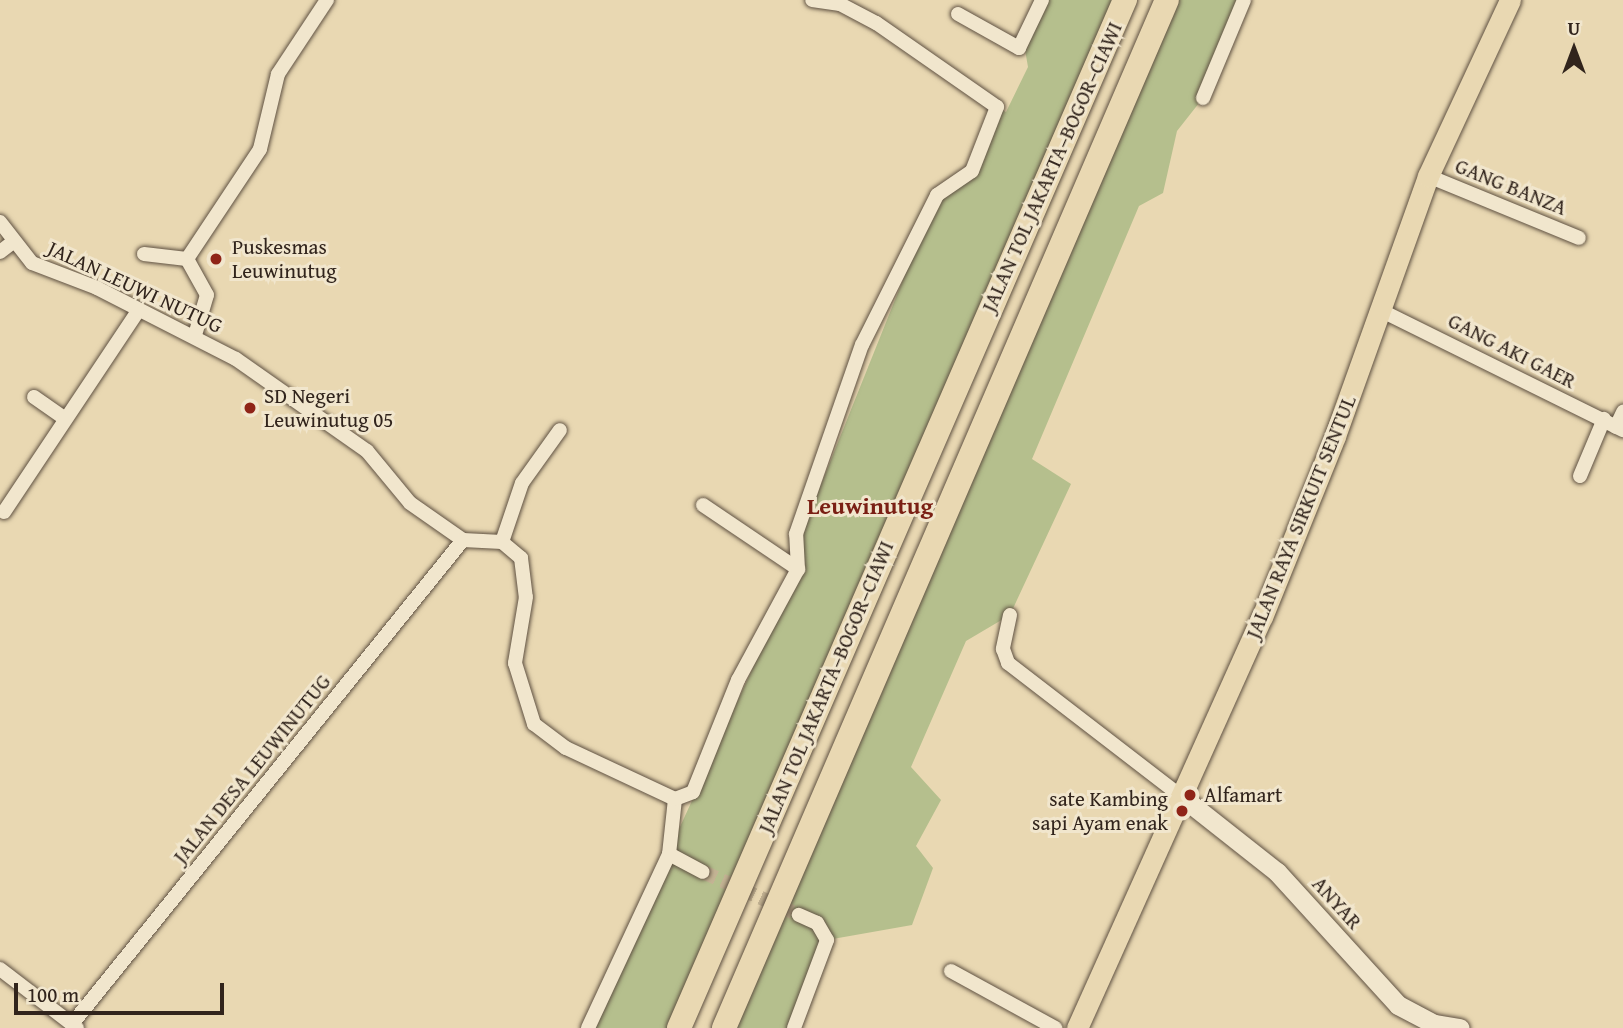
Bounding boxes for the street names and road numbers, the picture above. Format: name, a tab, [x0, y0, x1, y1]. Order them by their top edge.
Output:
street label: JALAN TOL JAKARTA–BOGOR–CIAWI	[976, 18, 1128, 316]
street label: GANG BANZA	[1452, 153, 1570, 221]
street label: JALAN LEUWI NUTUG	[44, 235, 226, 339]
street label: GANG AKI GAER	[1444, 308, 1580, 394]
street label: JALAN RAYA SIRKUIT SENTUL	[1241, 392, 1361, 642]
street label: JALAN TOL JAKARTA–BOGOR–CIAWI	[753, 537, 899, 837]
street label: JALAN DESA LEUWINUTUG	[168, 669, 336, 869]
street label: ANYAR	[1307, 871, 1367, 935]

